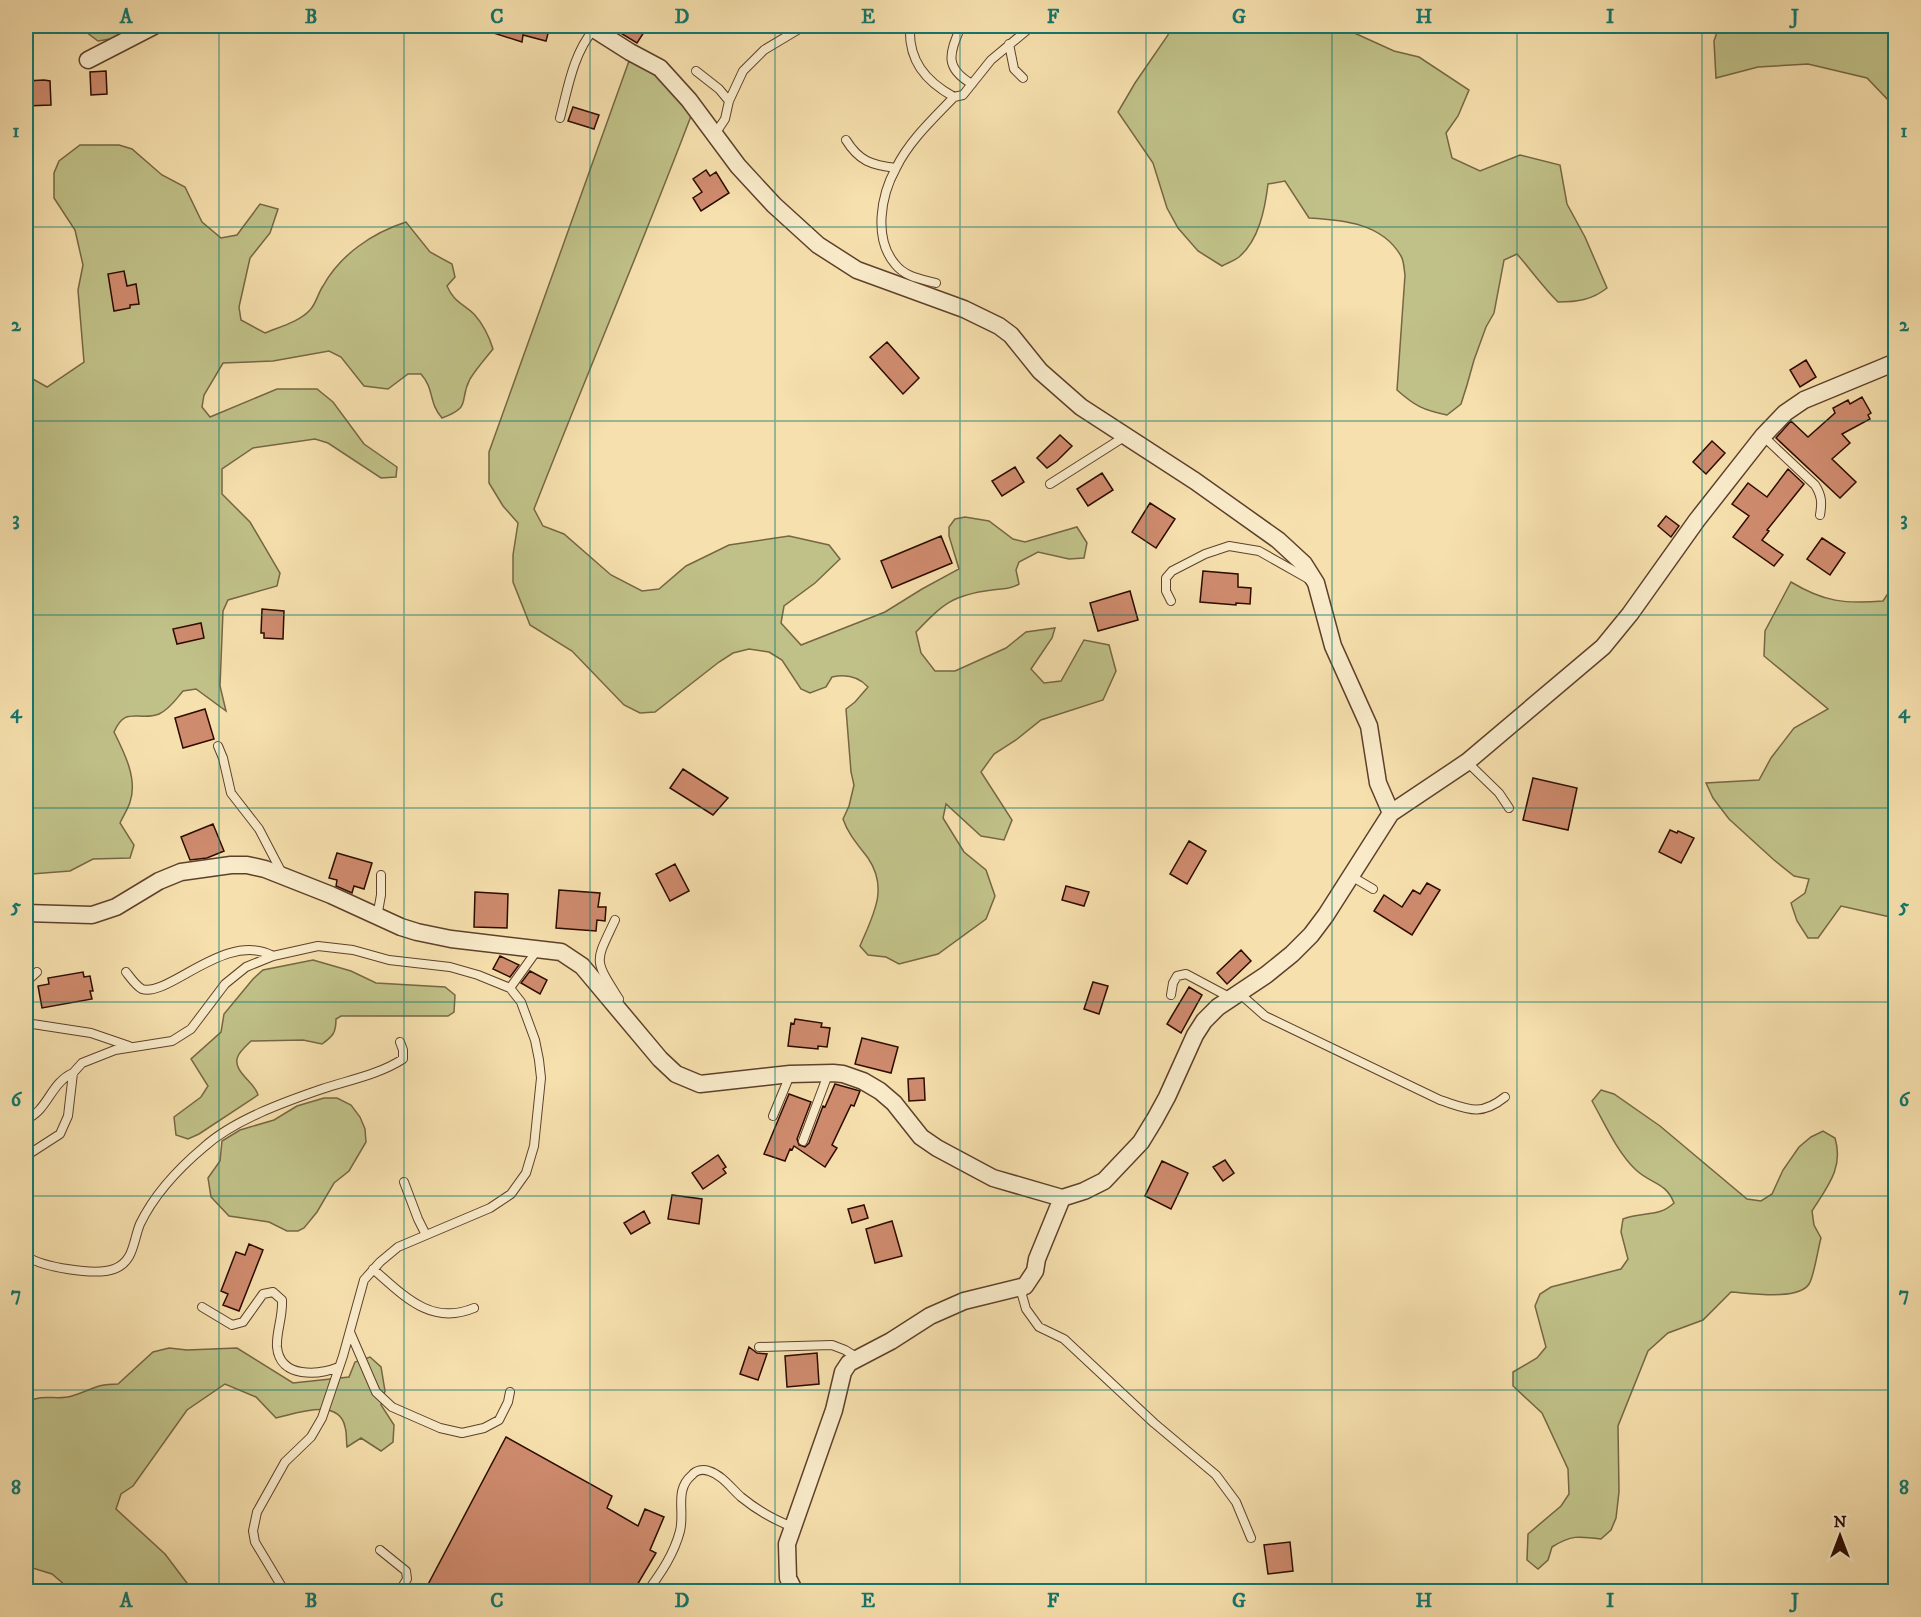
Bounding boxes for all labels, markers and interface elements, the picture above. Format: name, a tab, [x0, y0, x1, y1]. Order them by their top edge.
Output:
text: A	[119, 5, 134, 30]
text: B	[305, 5, 317, 30]
text: C	[490, 5, 504, 30]
text: D	[675, 5, 690, 30]
text: E	[861, 5, 875, 30]
text: F	[1047, 5, 1060, 30]
text: G	[1232, 5, 1246, 30]
text: H	[1416, 5, 1433, 30]
text: I	[1606, 5, 1614, 30]
text: J	[1789, 5, 1799, 30]
text: 1	[12, 119, 20, 144]
text: 1	[1900, 119, 1908, 144]
text: 2	[11, 313, 22, 338]
text: 2	[1899, 313, 1910, 338]
text: 3	[12, 507, 20, 532]
text: 3	[1900, 507, 1908, 532]
text: 4	[10, 700, 23, 725]
text: 4	[1898, 700, 1911, 725]
text: 5	[10, 894, 21, 919]
text: 5	[1898, 894, 1909, 919]
text: 6	[11, 1088, 23, 1113]
text: 6	[1899, 1088, 1911, 1113]
text: 7	[11, 1282, 21, 1307]
text: 7	[1899, 1282, 1909, 1307]
text: 8	[11, 1476, 21, 1501]
text: 8	[1899, 1476, 1909, 1501]
north arrow	[1810, 1506, 1870, 1566]
text: N	[1833, 1512, 1847, 1532]
text: A	[119, 1589, 134, 1614]
text: B	[305, 1589, 317, 1614]
text: C	[490, 1589, 504, 1614]
text: D	[675, 1589, 690, 1614]
text: E	[861, 1589, 875, 1614]
text: F	[1047, 1589, 1060, 1614]
text: G	[1232, 1589, 1246, 1614]
text: H	[1416, 1589, 1433, 1614]
text: I	[1606, 1589, 1614, 1614]
text: J	[1789, 1589, 1799, 1614]

